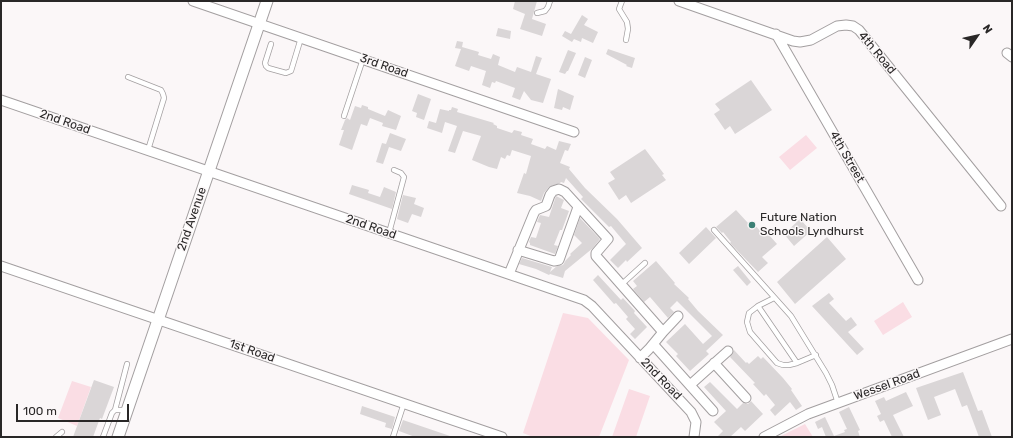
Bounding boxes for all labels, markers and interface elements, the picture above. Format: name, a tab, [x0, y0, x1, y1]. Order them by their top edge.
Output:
north arrow	[957, 16, 997, 56]
text: N	[980, 22, 995, 36]
street label: 4th Road	[855, 29, 899, 77]
street label: 3rd Road	[358, 51, 410, 81]
street label: 2nd Road	[38, 107, 92, 137]
street label: 4th Street	[826, 129, 868, 185]
street label: 2nd Avenue	[174, 185, 210, 253]
place label: Future Nation Schools Lyndhurst	[760, 211, 864, 239]
street label: 2nd Road	[344, 212, 398, 242]
marker: Future Nation Schools Lyndhurst	[747, 220, 757, 230]
street label: 1st Road	[227, 336, 277, 366]
street label: 2nd Road	[637, 355, 685, 403]
street label: Wessel Road	[852, 366, 922, 404]
scale bar	[18, 396, 131, 422]
text: 100 m	[23, 404, 57, 418]

